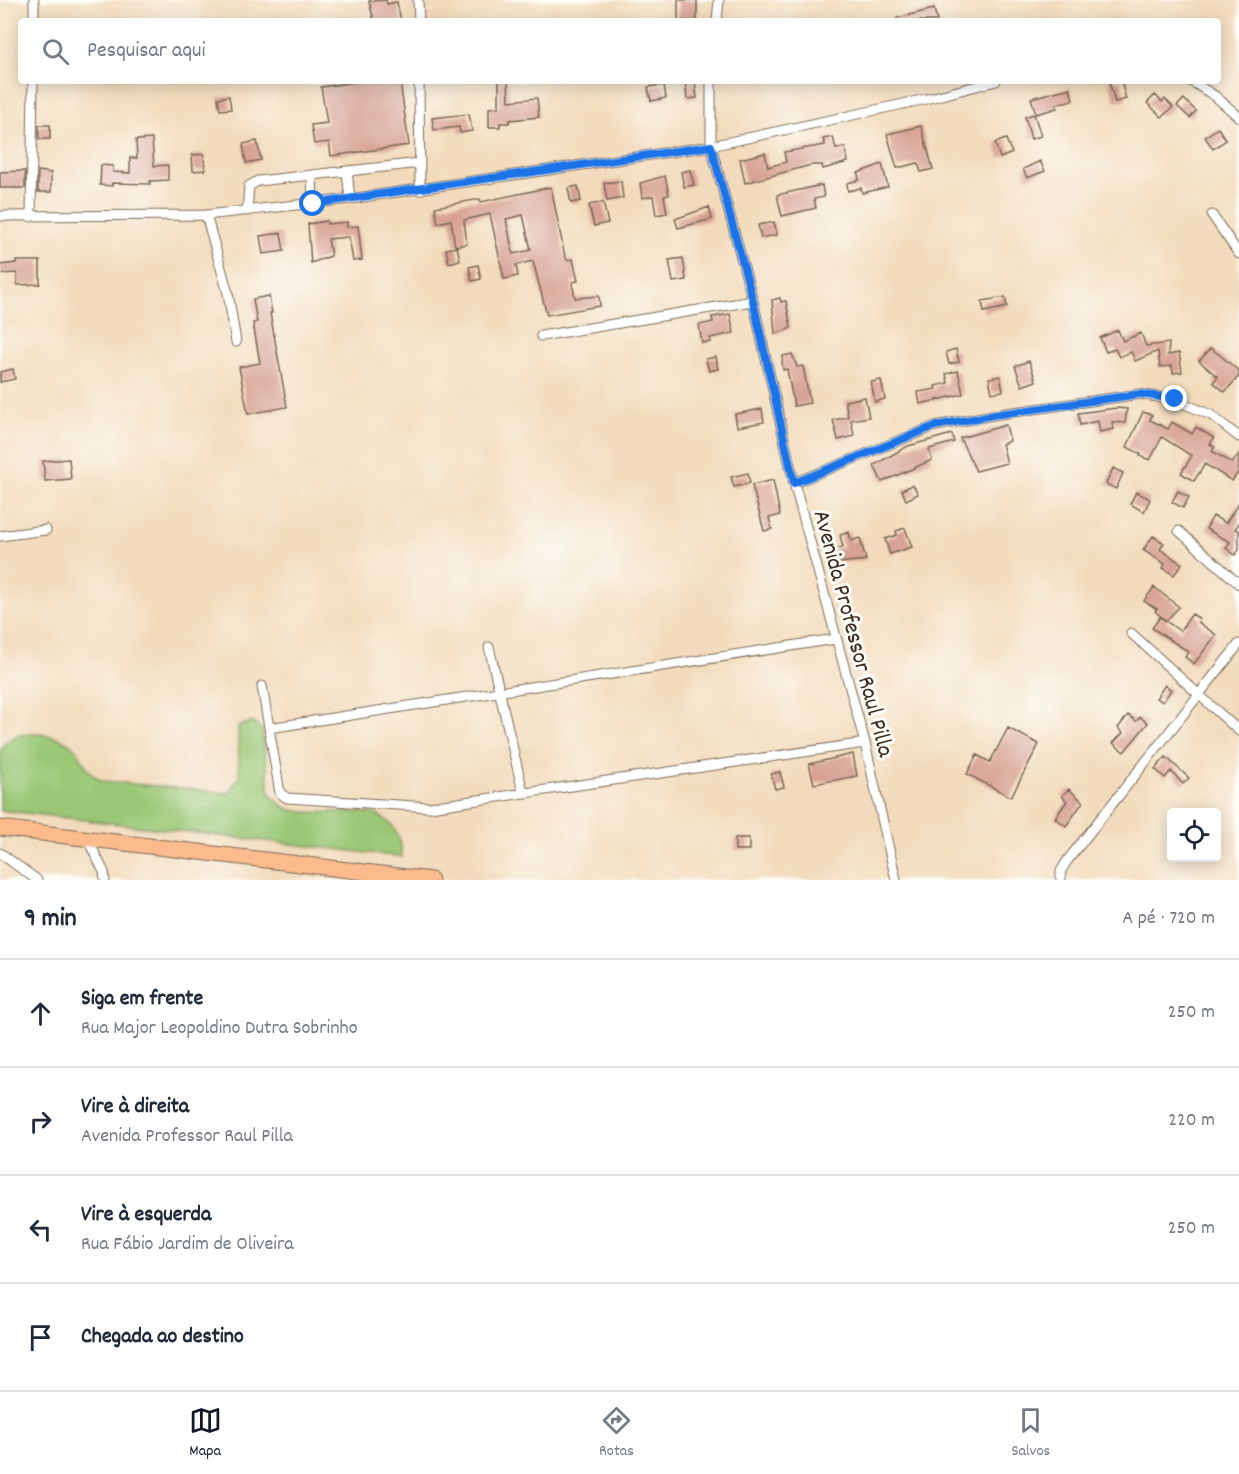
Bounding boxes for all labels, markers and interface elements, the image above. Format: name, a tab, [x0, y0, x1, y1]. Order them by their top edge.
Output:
search box	[18, 18, 1221, 84]
icon: search	[39, 35, 72, 68]
text: Pesquisar aqui	[87, 36, 206, 67]
route start	[299, 190, 325, 216]
route end	[1161, 385, 1187, 411]
street label: Avenida Professor Raul Pilla	[803, 507, 902, 762]
map controls	[1167, 808, 1221, 862]
button: locate	[1167, 808, 1221, 862]
text: 9 min	[24, 901, 77, 938]
text: A pé · 720 m	[1122, 905, 1215, 933]
text: Siga em frente	[81, 984, 203, 1015]
icon: ahead	[24, 997, 57, 1030]
text: 250 m	[1168, 999, 1215, 1027]
text: Rua Major Leopoldino Dutra Sobrinho	[81, 1015, 358, 1043]
text: Vire à direita	[81, 1092, 189, 1123]
icon: right	[24, 1105, 57, 1138]
text: 220 m	[1168, 1107, 1215, 1135]
text: Avenida Professor Raul Pilla	[81, 1123, 293, 1151]
text: Vire à esquerda	[81, 1200, 211, 1231]
icon: left	[24, 1213, 57, 1246]
text: 250 m	[1168, 1215, 1215, 1243]
text: Rua Fábio Jardim de Oliveira	[81, 1231, 294, 1259]
icon: arrive	[24, 1321, 57, 1354]
text: Chegada ao destino	[81, 1322, 244, 1353]
tab: Mapa	[189, 1404, 222, 1463]
tab: Rotas	[599, 1404, 634, 1463]
tab: Salvos	[1011, 1404, 1050, 1463]

